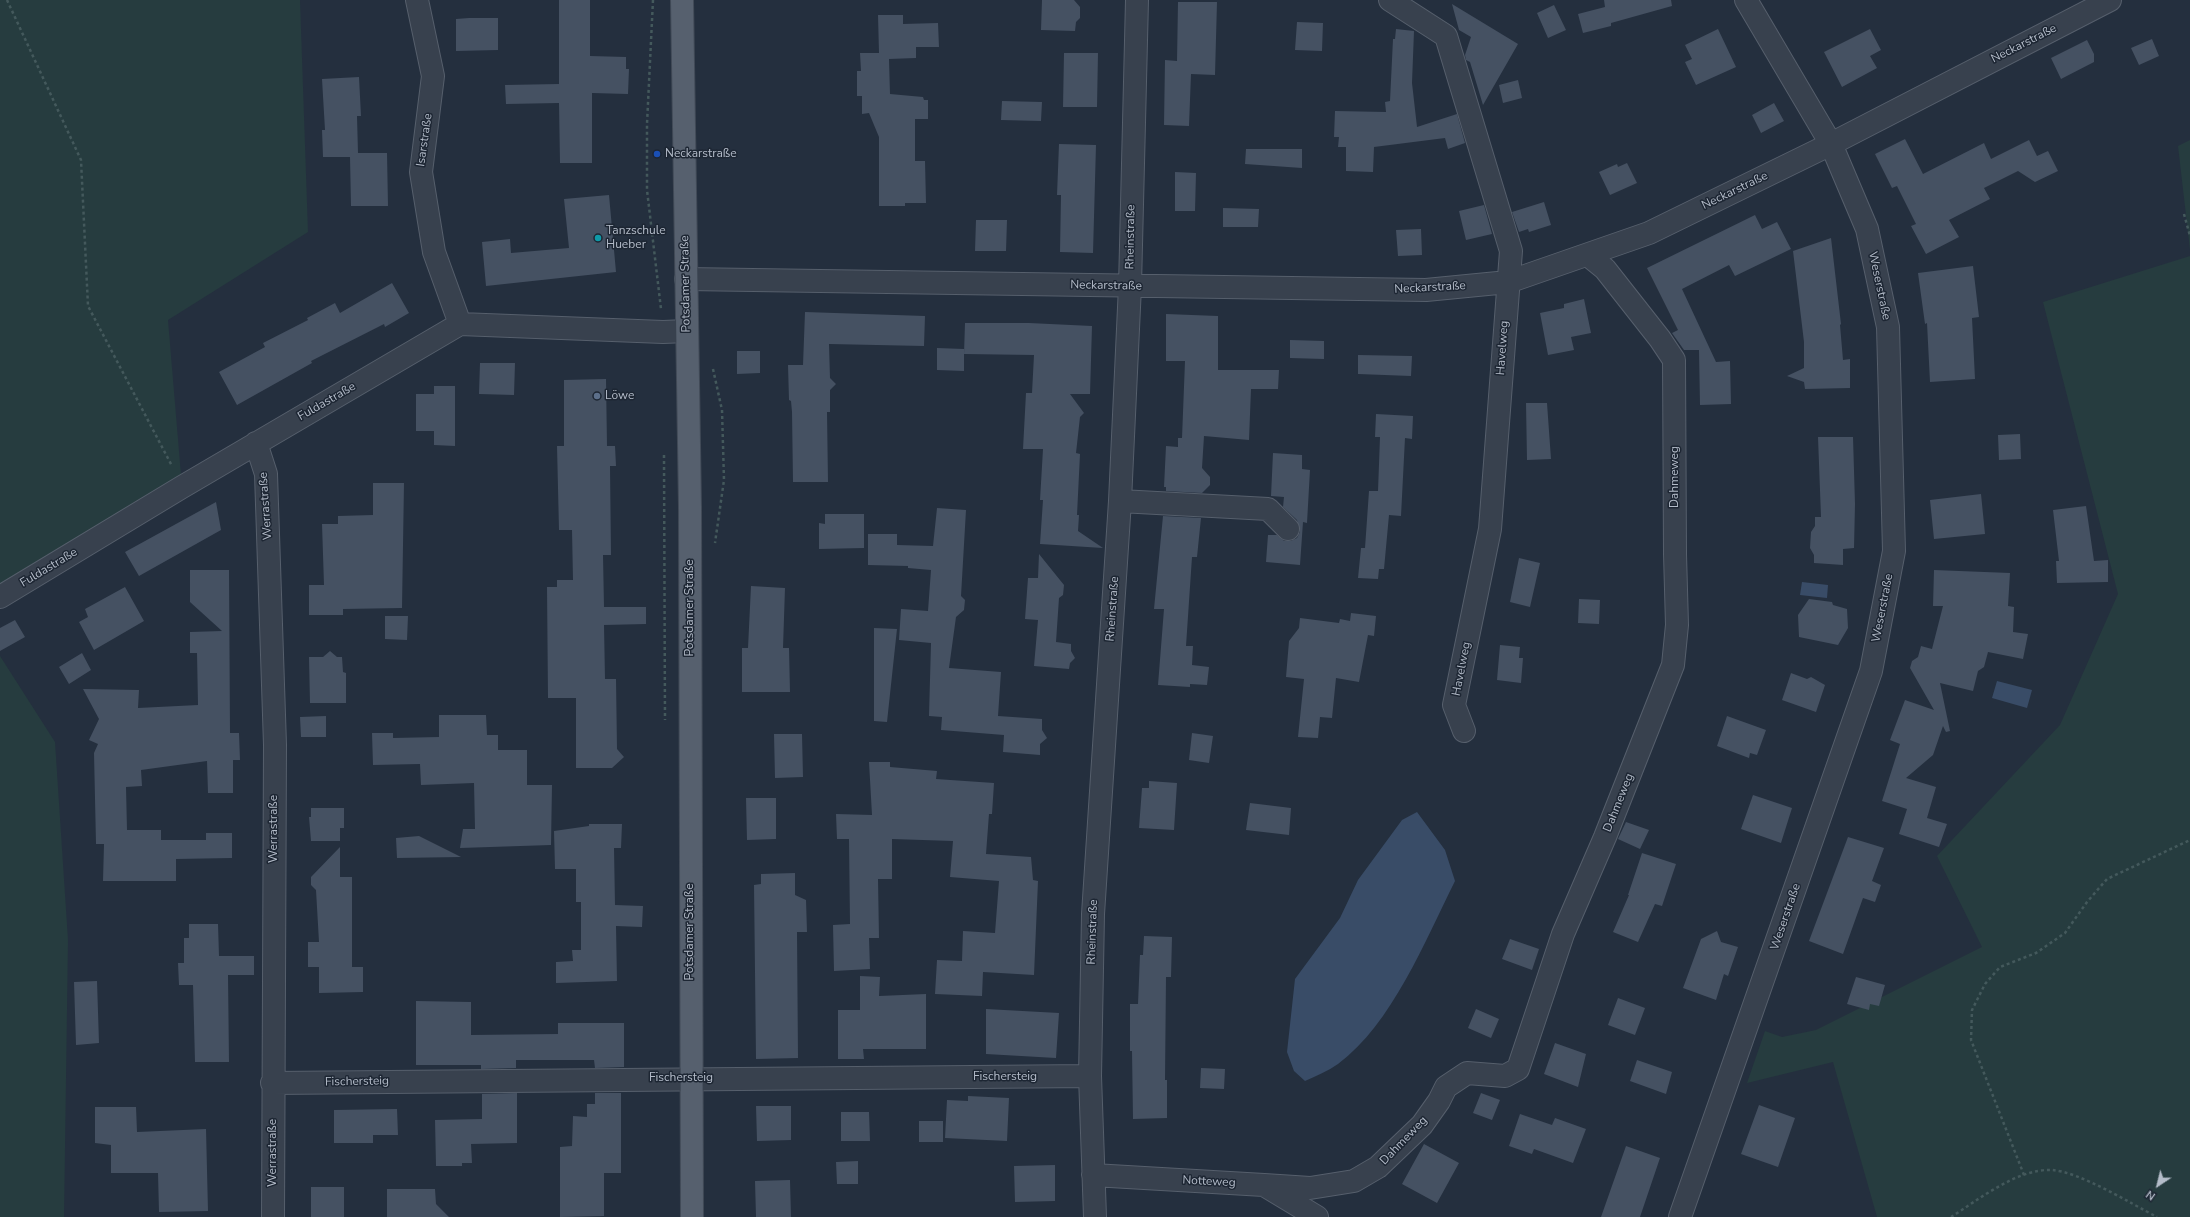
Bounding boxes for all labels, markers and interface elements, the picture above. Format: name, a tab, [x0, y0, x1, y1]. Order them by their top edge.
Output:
street label: Neckarstraße	[1989, 21, 2059, 67]
street label: Isarstraße	[414, 112, 436, 168]
place label: Neckarstraße	[665, 147, 737, 161]
marker: Neckarstraße	[652, 149, 662, 159]
street label: Neckarstraße	[1700, 169, 1770, 213]
street label: Rheinstraße	[1123, 204, 1139, 270]
place label: Tanzschule Hueber	[606, 224, 666, 252]
marker: Tanzschule Hueber	[593, 233, 603, 243]
street label: Potsdamer Straße	[678, 235, 694, 333]
street label: Weserstraße	[1865, 250, 1893, 322]
street label: Neckarstraße	[1070, 278, 1142, 294]
street label: Neckarstraße	[1394, 279, 1466, 297]
street label: Havelweg	[1494, 320, 1512, 376]
street label: Fuldastraße	[296, 380, 358, 424]
place label: Löwe	[605, 389, 634, 403]
marker: Löwe	[592, 391, 602, 401]
street label: Dahmeweg	[1668, 446, 1682, 508]
street label: Werrastraße	[256, 472, 276, 540]
street label: Fuldastraße	[18, 545, 80, 591]
street label: Potsdamer Straße	[683, 559, 697, 657]
street label: Weserstraße	[1869, 572, 1897, 644]
street label: Rheinstraße	[1104, 576, 1122, 642]
street label: Havelweg	[1450, 641, 1474, 697]
street label: Dahmeweg	[1601, 772, 1637, 834]
street label: Werrastraße	[267, 795, 281, 863]
street label: Weserstraße	[1768, 882, 1804, 952]
street label: Potsdamer Straße	[683, 883, 697, 981]
street label: Rheinstraße	[1085, 899, 1101, 965]
street label: Fischersteig	[973, 1070, 1037, 1084]
street label: Fischersteig	[649, 1071, 713, 1085]
street label: Fischersteig	[325, 1074, 389, 1090]
street label: Dahmeweg	[1377, 1114, 1431, 1168]
street label: Werrastraße	[266, 1119, 280, 1187]
north arrow	[2138, 1165, 2178, 1205]
street label: Notteweg	[1182, 1173, 1236, 1191]
text: N	[2143, 1187, 2159, 1204]

